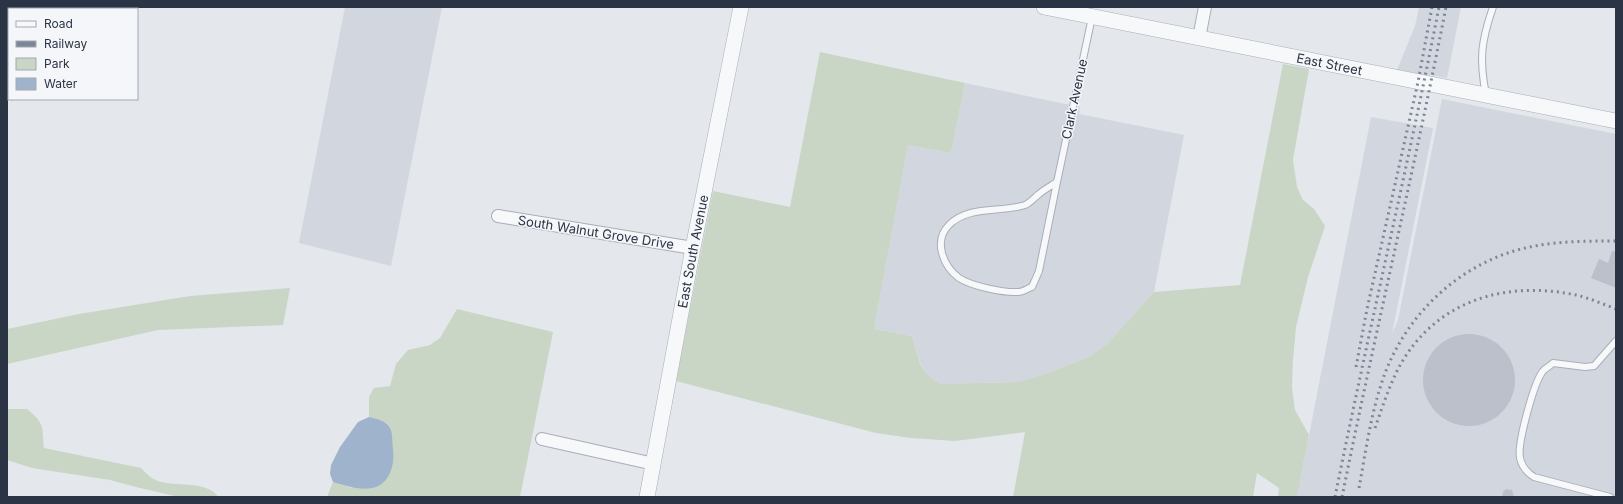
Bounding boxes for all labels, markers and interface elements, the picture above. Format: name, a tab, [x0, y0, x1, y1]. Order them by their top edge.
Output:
legend	[8, 8, 138, 100]
text: Road	[44, 16, 73, 31]
text: Railway	[44, 36, 88, 51]
street label: East Street	[1295, 50, 1364, 78]
text: Park	[44, 56, 70, 71]
street label: Clark Avenue	[1058, 57, 1090, 141]
text: Water	[44, 76, 78, 91]
street label: East South Avenue	[674, 193, 711, 309]
street label: South Walnut Grove Drive	[517, 212, 675, 252]

